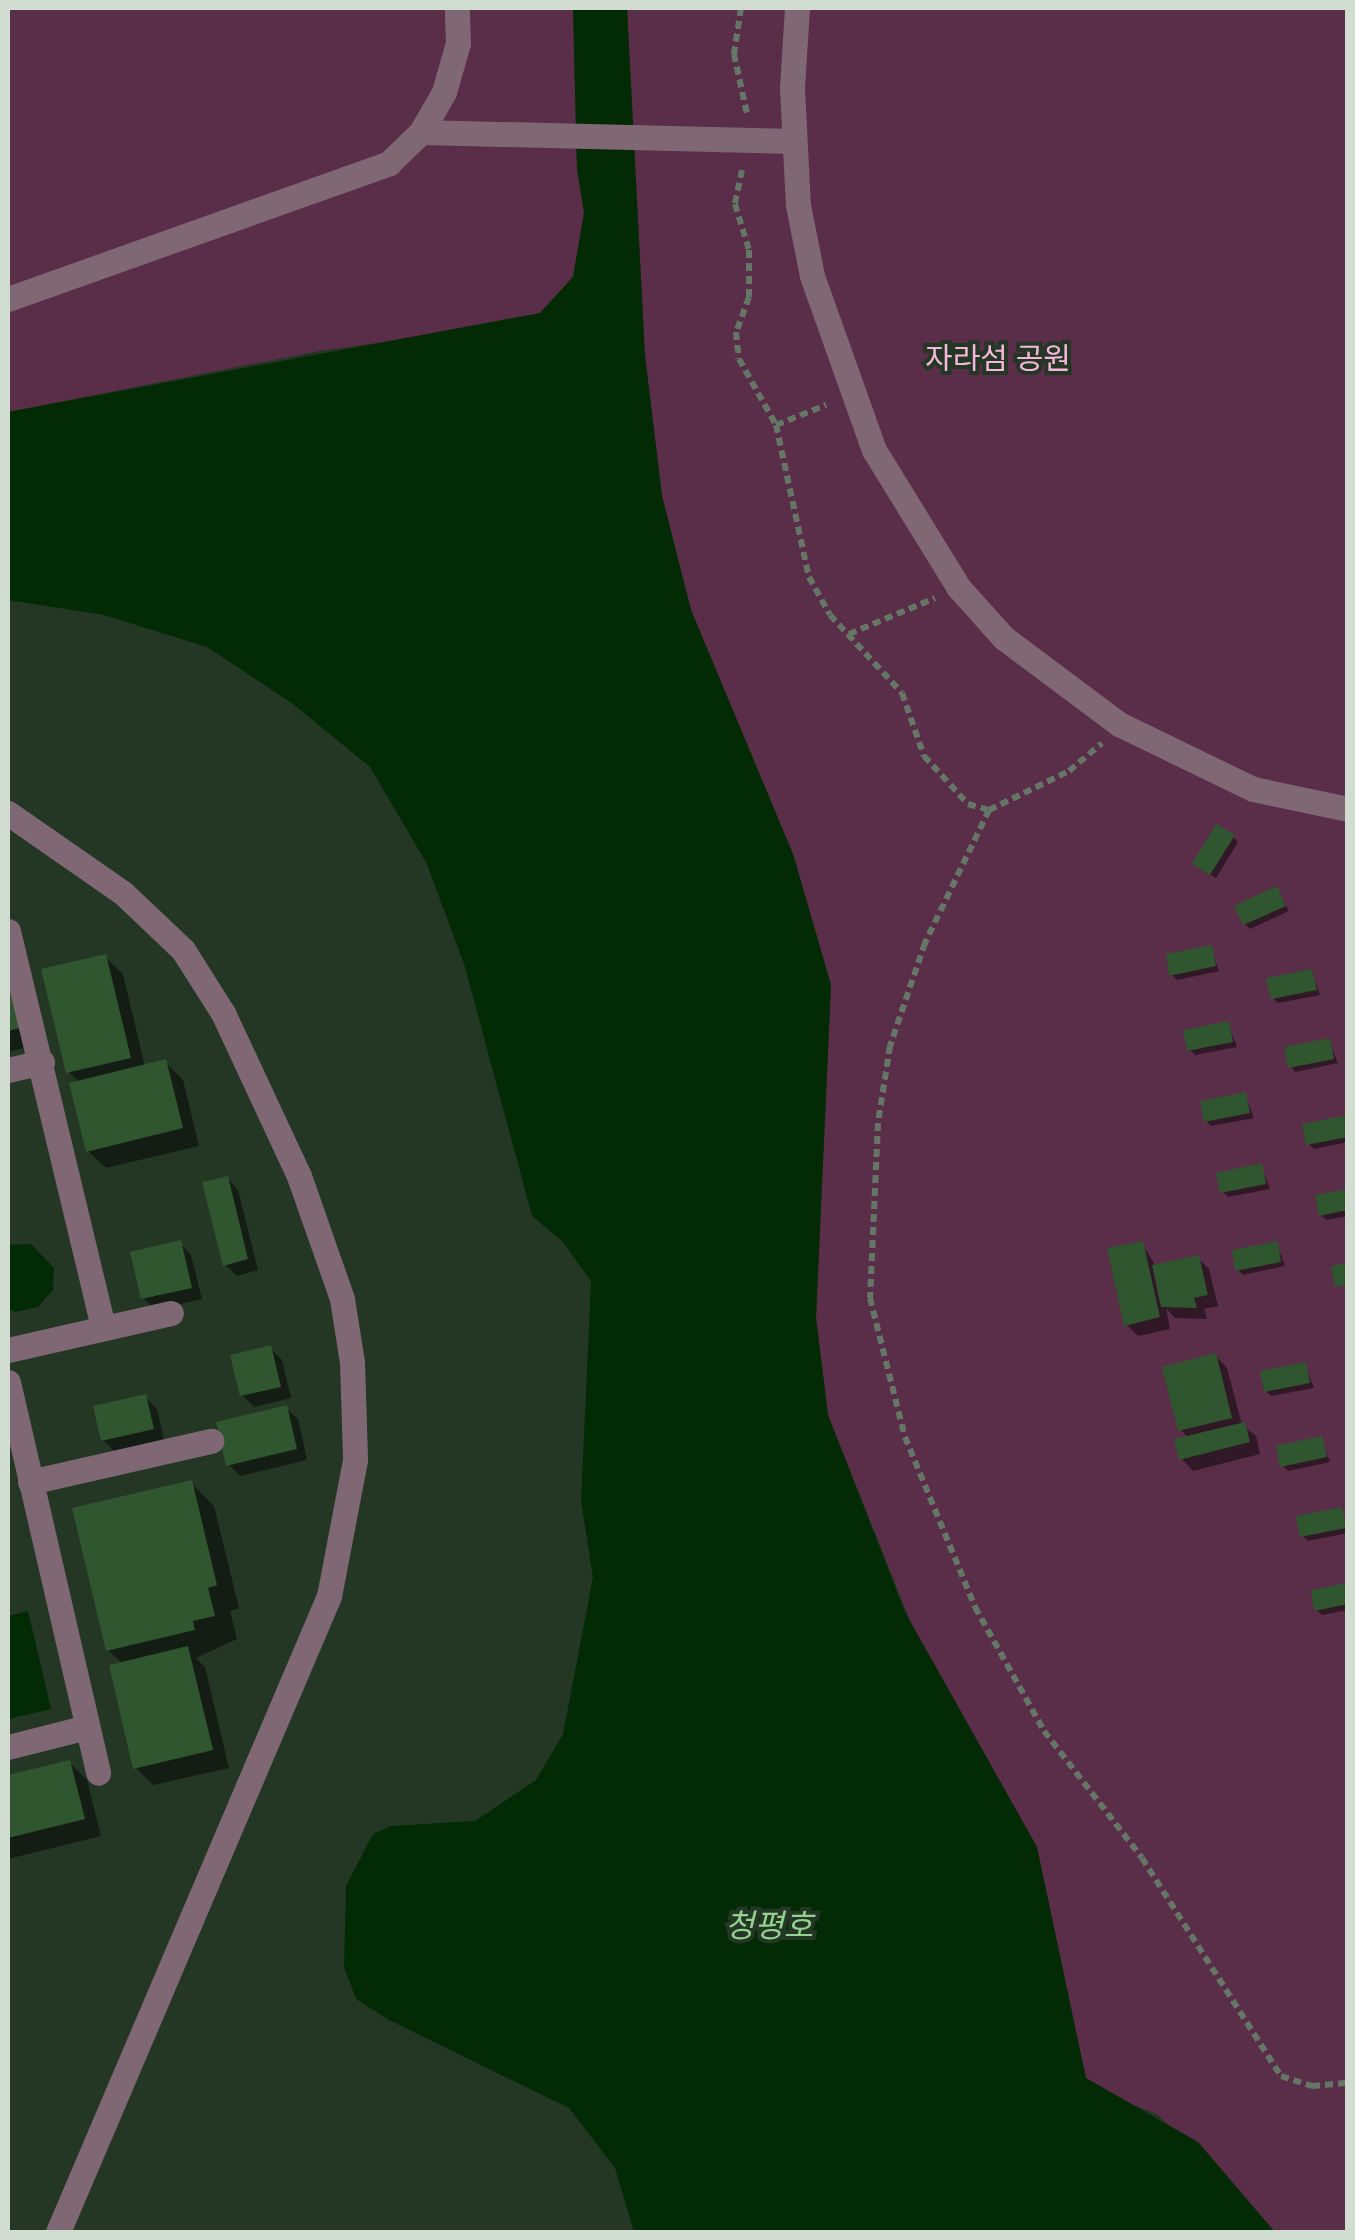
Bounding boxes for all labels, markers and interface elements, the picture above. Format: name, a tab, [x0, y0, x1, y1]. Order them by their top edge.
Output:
park label: 자라섬 공원	[925, 339, 1071, 375]
water label: 청평호	[725, 1906, 813, 1944]

